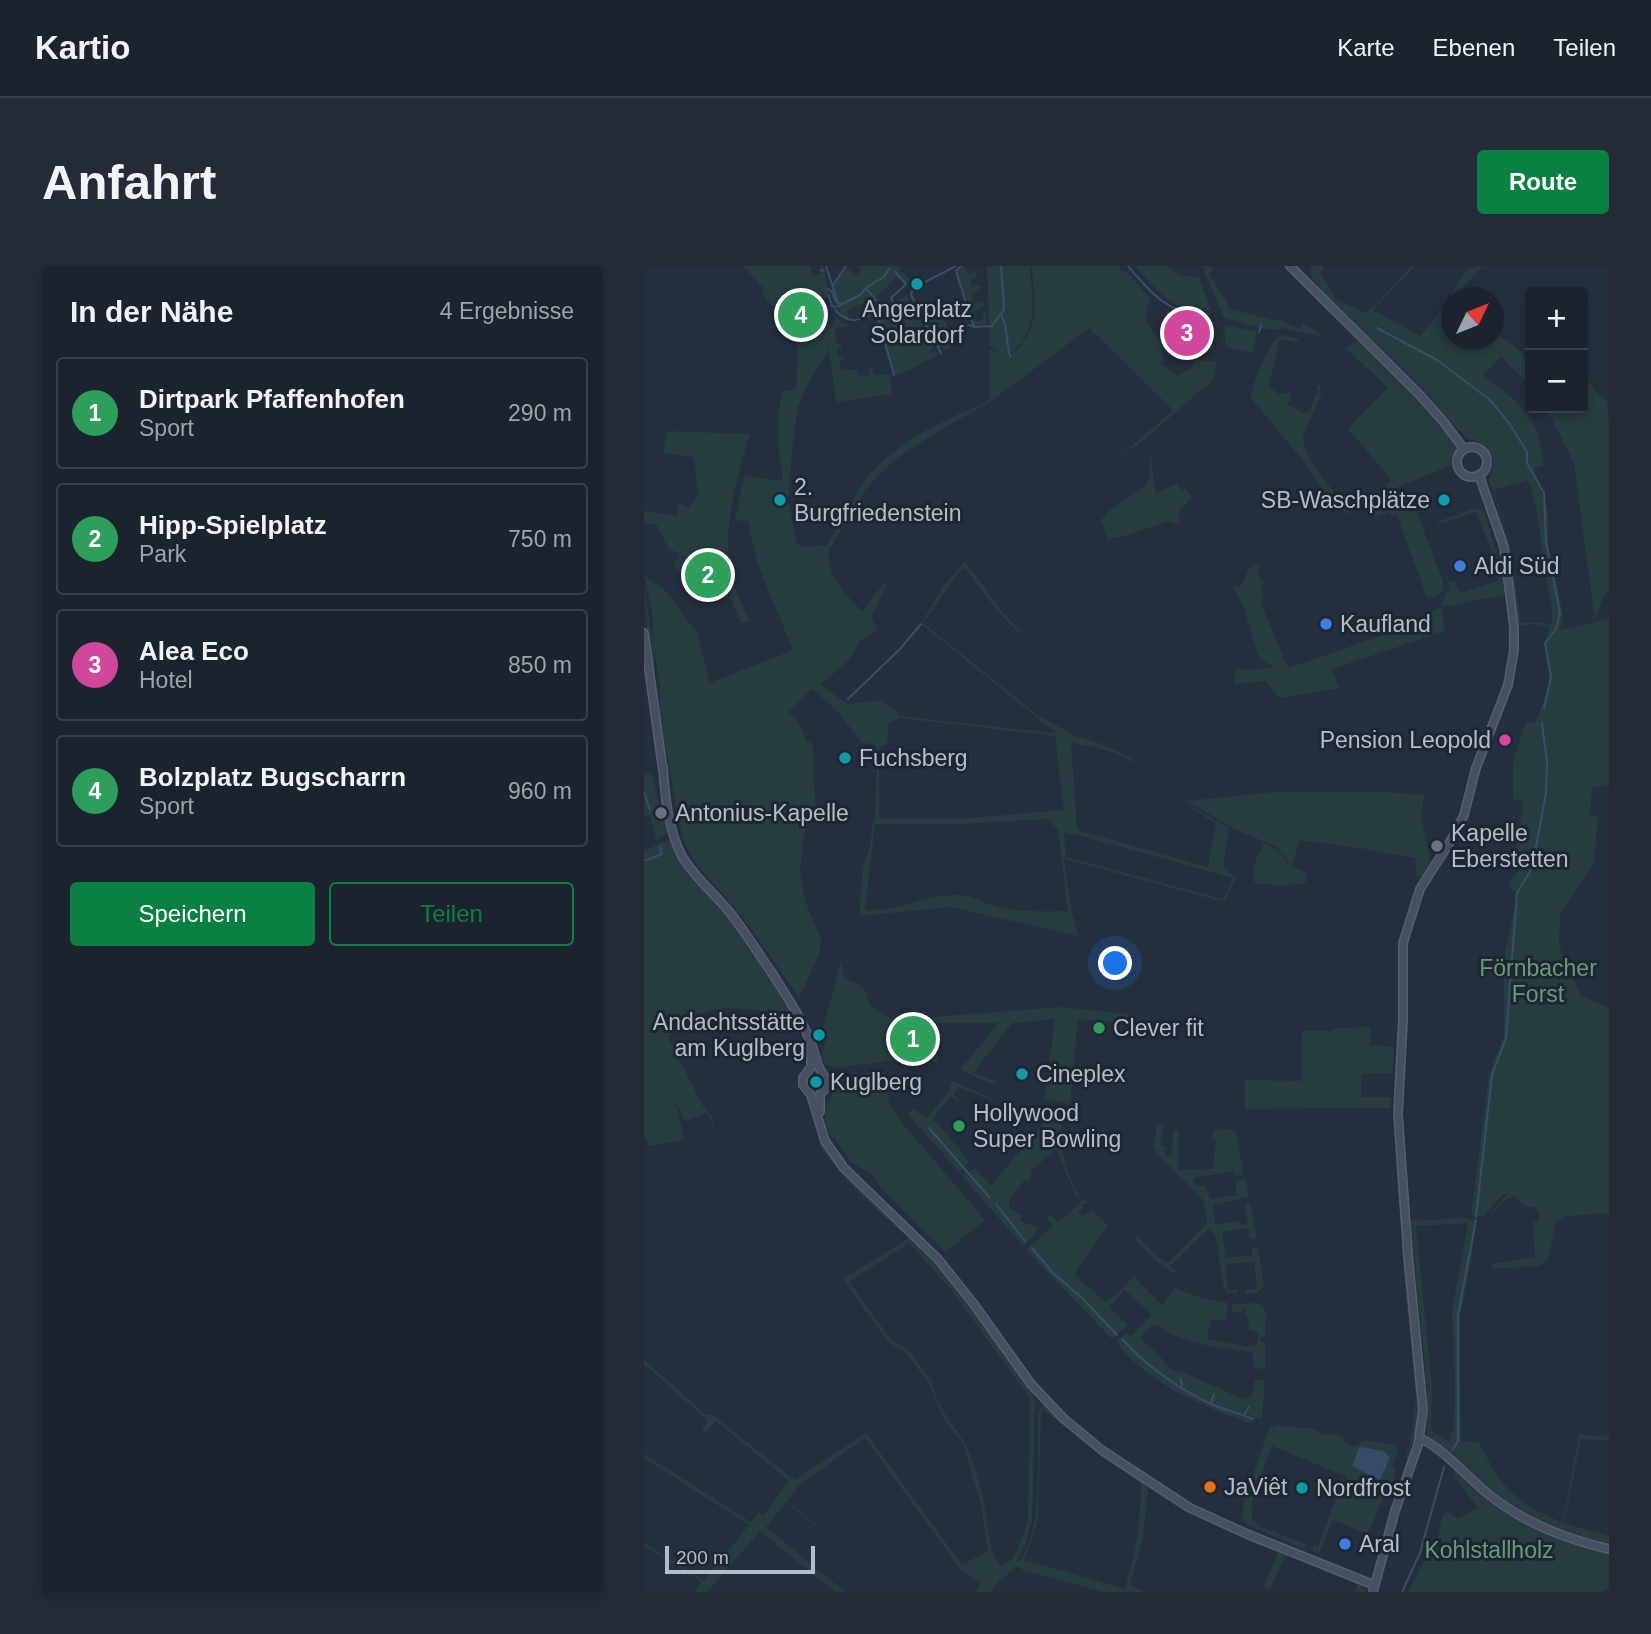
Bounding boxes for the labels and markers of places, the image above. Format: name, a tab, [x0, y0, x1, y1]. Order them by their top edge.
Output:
marker: Angerplatz Solardorf	[909, 276, 925, 292]
pin: 4	[778, 289, 824, 341]
place label: Angerplatz Solardorf	[862, 296, 972, 348]
pin: 3	[1164, 307, 1210, 359]
place label: 2. Burgfriedenstein	[794, 474, 962, 526]
place label: SB-Waschplätze	[1261, 487, 1430, 513]
marker: 2. Burgfriedenstein	[772, 492, 788, 508]
marker: SB-Waschplätze	[1436, 492, 1452, 508]
pin: 2	[685, 549, 731, 601]
place label: Aldi Süd	[1474, 553, 1560, 579]
marker: Aldi Süd	[1452, 558, 1468, 574]
place label: Kaufland	[1340, 611, 1431, 637]
marker: Kaufland	[1318, 616, 1334, 632]
place label: Pension Leopold	[1320, 727, 1491, 753]
marker: Pension Leopold	[1497, 732, 1513, 748]
place label: Fuchsberg	[859, 745, 968, 771]
marker: Fuchsberg	[837, 750, 853, 766]
place label: Antonius-Kapelle	[675, 800, 849, 826]
marker: Antonius-Kapelle	[653, 805, 669, 821]
place label: Kapelle Eberstetten	[1451, 820, 1569, 872]
marker: Kapelle Eberstetten	[1429, 838, 1445, 854]
place label: Andachtsstätte am Kuglberg	[653, 1009, 805, 1061]
pin: 1	[890, 1013, 936, 1065]
place label: Clever fit	[1113, 1015, 1204, 1041]
marker: Clever fit	[1091, 1020, 1107, 1036]
marker: Andachtsstätte am Kuglberg	[811, 1027, 827, 1043]
place label: Cineplex	[1036, 1061, 1126, 1087]
marker: Cineplex	[1014, 1066, 1030, 1082]
place label: Kuglberg	[830, 1069, 922, 1095]
marker: Kuglberg	[808, 1074, 824, 1090]
place label: Hollywood Super Bowling	[973, 1100, 1121, 1152]
marker: Hollywood Super Bowling	[951, 1118, 967, 1134]
place label: JaViêt	[1224, 1474, 1288, 1500]
place label: Nordfrost	[1316, 1475, 1411, 1501]
marker: JaViêt	[1202, 1479, 1218, 1495]
marker: Nordfrost	[1294, 1480, 1310, 1496]
place label: Aral	[1359, 1531, 1400, 1557]
marker: Aral	[1337, 1536, 1353, 1552]

